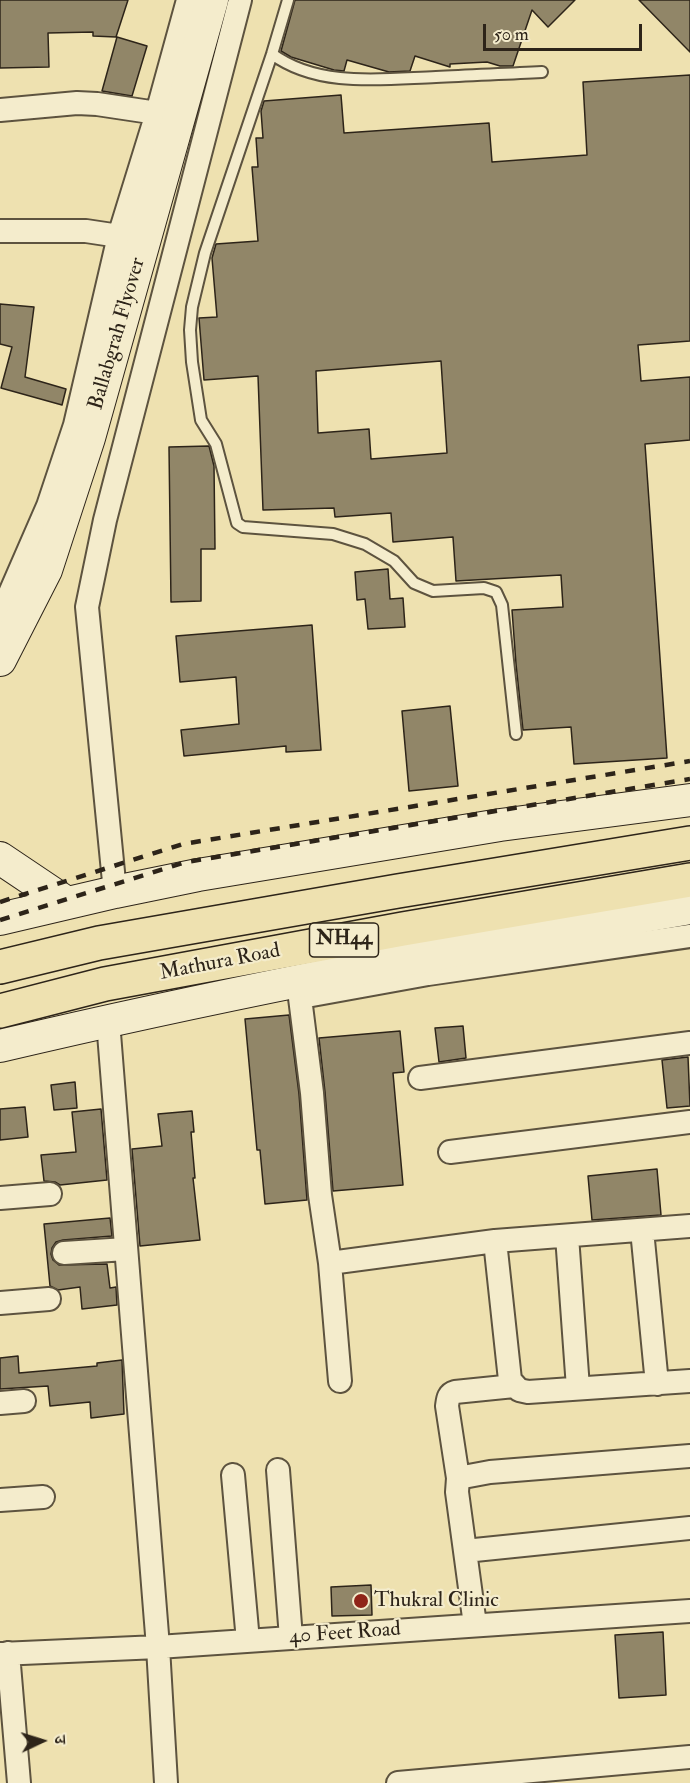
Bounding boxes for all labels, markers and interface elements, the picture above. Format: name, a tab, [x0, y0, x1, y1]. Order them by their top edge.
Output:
scale bar	[486, 12, 645, 50]
text: 50 m	[494, 23, 529, 46]
street label: Ballabgrah Flyover	[84, 255, 152, 413]
road number: NH44	[310, 923, 378, 957]
street label: Mathura Road	[158, 939, 282, 987]
place label: Thukral Clinic	[374, 1588, 499, 1614]
marker: Thukral Clinic	[352, 1592, 370, 1610]
street label: 40 Feet Road	[288, 1618, 402, 1650]
north arrow	[12, 1711, 72, 1771]
text: उ	[50, 1735, 70, 1745]

